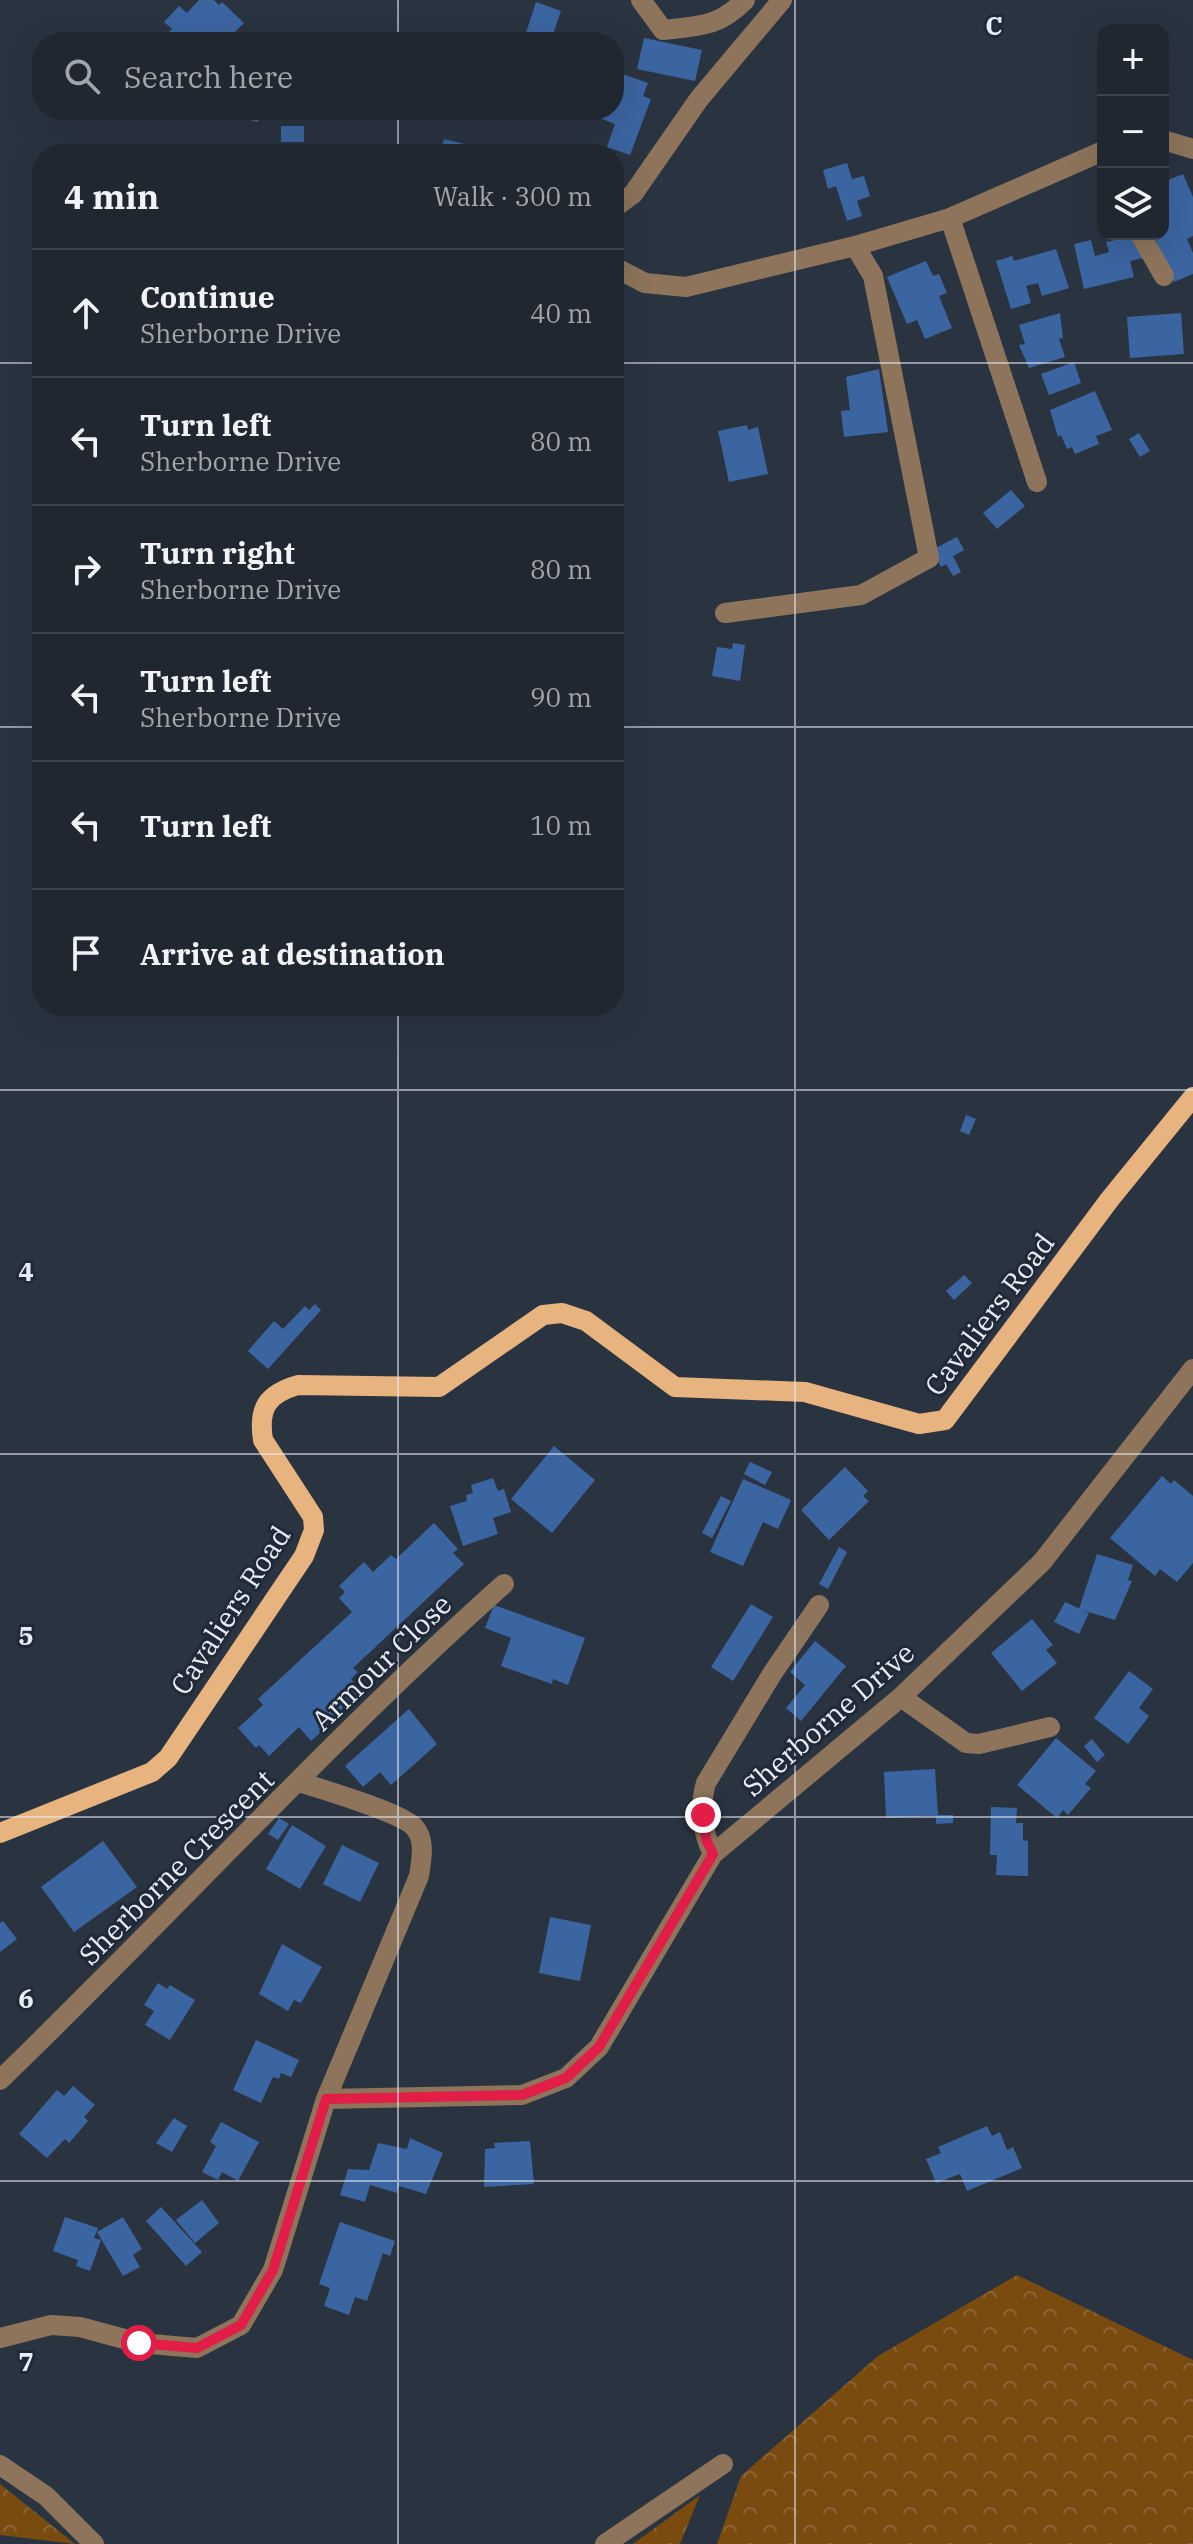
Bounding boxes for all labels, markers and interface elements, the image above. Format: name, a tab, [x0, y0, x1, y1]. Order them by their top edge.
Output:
text: C	[985, 8, 1003, 42]
map controls	[1097, 24, 1169, 240]
button: +	[1097, 24, 1169, 96]
search box	[32, 32, 624, 120]
icon: search	[60, 54, 104, 98]
text: Search here	[124, 57, 293, 96]
button: −	[1097, 96, 1169, 168]
button: layers	[1097, 168, 1169, 240]
text: 4 min	[64, 174, 159, 218]
text: Walk · 300 m	[433, 179, 592, 213]
text: Continue	[140, 277, 275, 316]
icon: ahead	[64, 291, 108, 335]
text: 40 m	[530, 296, 592, 330]
text: Sherborne Drive	[140, 316, 341, 350]
text: Turn left	[140, 405, 272, 444]
icon: left	[64, 419, 108, 463]
text: 80 m	[530, 424, 592, 458]
text: Sherborne Drive	[140, 444, 341, 478]
text: Turn right	[140, 533, 295, 572]
icon: right	[64, 547, 108, 591]
text: 80 m	[530, 552, 592, 586]
text: Sherborne Drive	[140, 572, 341, 606]
text: Turn left	[140, 661, 272, 700]
icon: left	[64, 675, 108, 719]
text: 90 m	[530, 680, 592, 714]
text: Sherborne Drive	[140, 700, 341, 734]
icon: left	[64, 803, 108, 847]
text: Turn left	[140, 806, 272, 845]
text: 10 m	[530, 808, 592, 842]
icon: arrive	[64, 931, 108, 975]
text: Arrive at destination	[140, 934, 445, 973]
street label: Cavaliers Road	[916, 1225, 1062, 1403]
text: 4	[18, 1254, 34, 1288]
street label: Cavaliers Road	[162, 1518, 298, 1702]
street label: Armour Close	[303, 1586, 459, 1738]
text: 5	[18, 1618, 34, 1652]
street label: Sherborne Drive	[734, 1634, 922, 1804]
street label: Sherborne Crescent	[70, 1761, 282, 1973]
route end	[685, 1797, 721, 1833]
text: 6	[18, 1981, 34, 2015]
route start	[121, 2325, 157, 2361]
text: 7	[18, 2344, 34, 2378]

